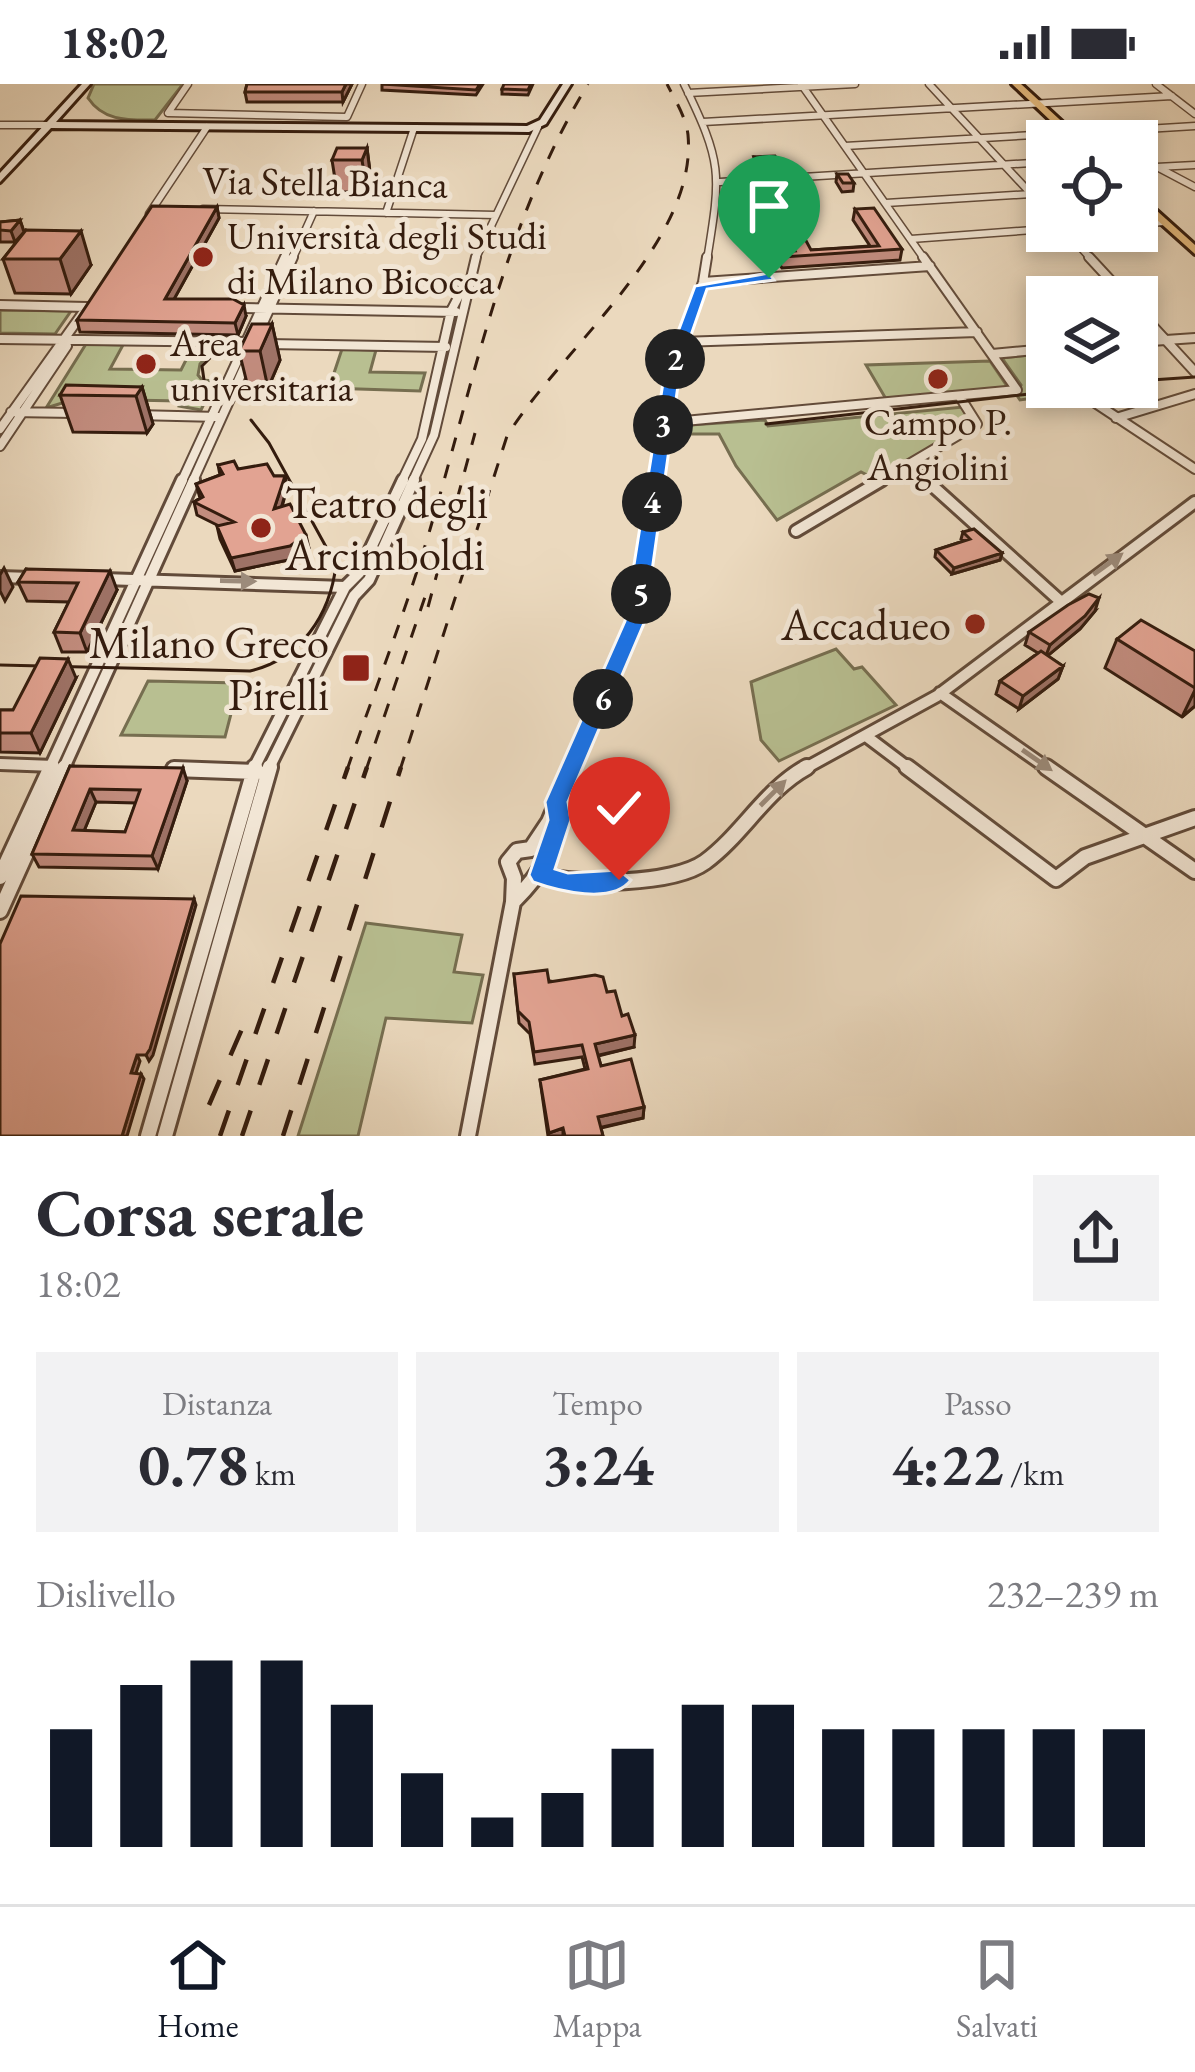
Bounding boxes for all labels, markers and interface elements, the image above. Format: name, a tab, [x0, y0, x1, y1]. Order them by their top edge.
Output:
text: 18:02	[60, 13, 168, 71]
map controls	[1026, 120, 1158, 408]
button: locate	[1026, 120, 1158, 252]
street label: Via Stella Bianca	[202, 154, 449, 210]
pin	[718, 155, 820, 278]
icon: arrive	[736, 173, 802, 239]
place label: Università degli Studi di Milano Bicocca	[227, 210, 547, 306]
marker: Università degli Studi di Milano Bicocca	[190, 244, 216, 270]
button: layers	[1026, 276, 1158, 408]
place label: Area universitaria	[169, 317, 354, 413]
pin: 2	[645, 329, 705, 389]
text: 2	[666, 337, 684, 380]
marker: Area universitaria	[133, 351, 159, 377]
marker: Campo P. Angiolini	[925, 366, 951, 392]
pin: 3	[633, 395, 693, 455]
place label: Campo P. Angiolini	[864, 396, 1012, 492]
text: 3	[654, 403, 672, 446]
pin: 4	[622, 472, 682, 532]
place label: Teatro degli Arcimboldi	[284, 473, 488, 583]
text: 4	[643, 480, 661, 523]
marker: Teatro degli Arcimboldi	[248, 515, 274, 541]
one-way arrow	[1092, 553, 1124, 577]
pin: 5	[611, 564, 671, 624]
one-way arrow	[220, 571, 258, 590]
text: 5	[632, 572, 650, 615]
place label: Accadueo	[780, 595, 951, 653]
marker: Accadueo	[962, 611, 988, 637]
place label: Milano Greco Pirelli	[89, 613, 329, 723]
marker: Milano Greco Pirelli	[340, 652, 372, 684]
pin: 6	[573, 669, 633, 729]
text: 6	[594, 677, 612, 720]
one-way arrow	[1020, 748, 1053, 771]
pin	[568, 757, 670, 880]
icon: check	[586, 775, 652, 841]
one-way arrow	[758, 779, 786, 808]
text: Corsa serale	[36, 1170, 364, 1256]
button: share	[1033, 1175, 1159, 1301]
text: 18:02	[36, 1258, 121, 1309]
text: Distanza	[162, 1382, 272, 1425]
text: Tempo	[552, 1382, 643, 1425]
text: Passo	[944, 1382, 1012, 1425]
text: 0.78	[138, 1425, 248, 1503]
text: 3:24	[541, 1425, 654, 1503]
text: 4:22	[891, 1425, 1003, 1503]
text: km	[248, 1452, 296, 1495]
text: /km	[1003, 1452, 1064, 1495]
text: Dislivello	[36, 1568, 176, 1619]
text: 232–239 m	[987, 1568, 1159, 1619]
tab: Home	[157, 1932, 239, 2047]
tab: Mappa	[553, 1932, 642, 2047]
tab: Salvati	[956, 1932, 1038, 2047]

